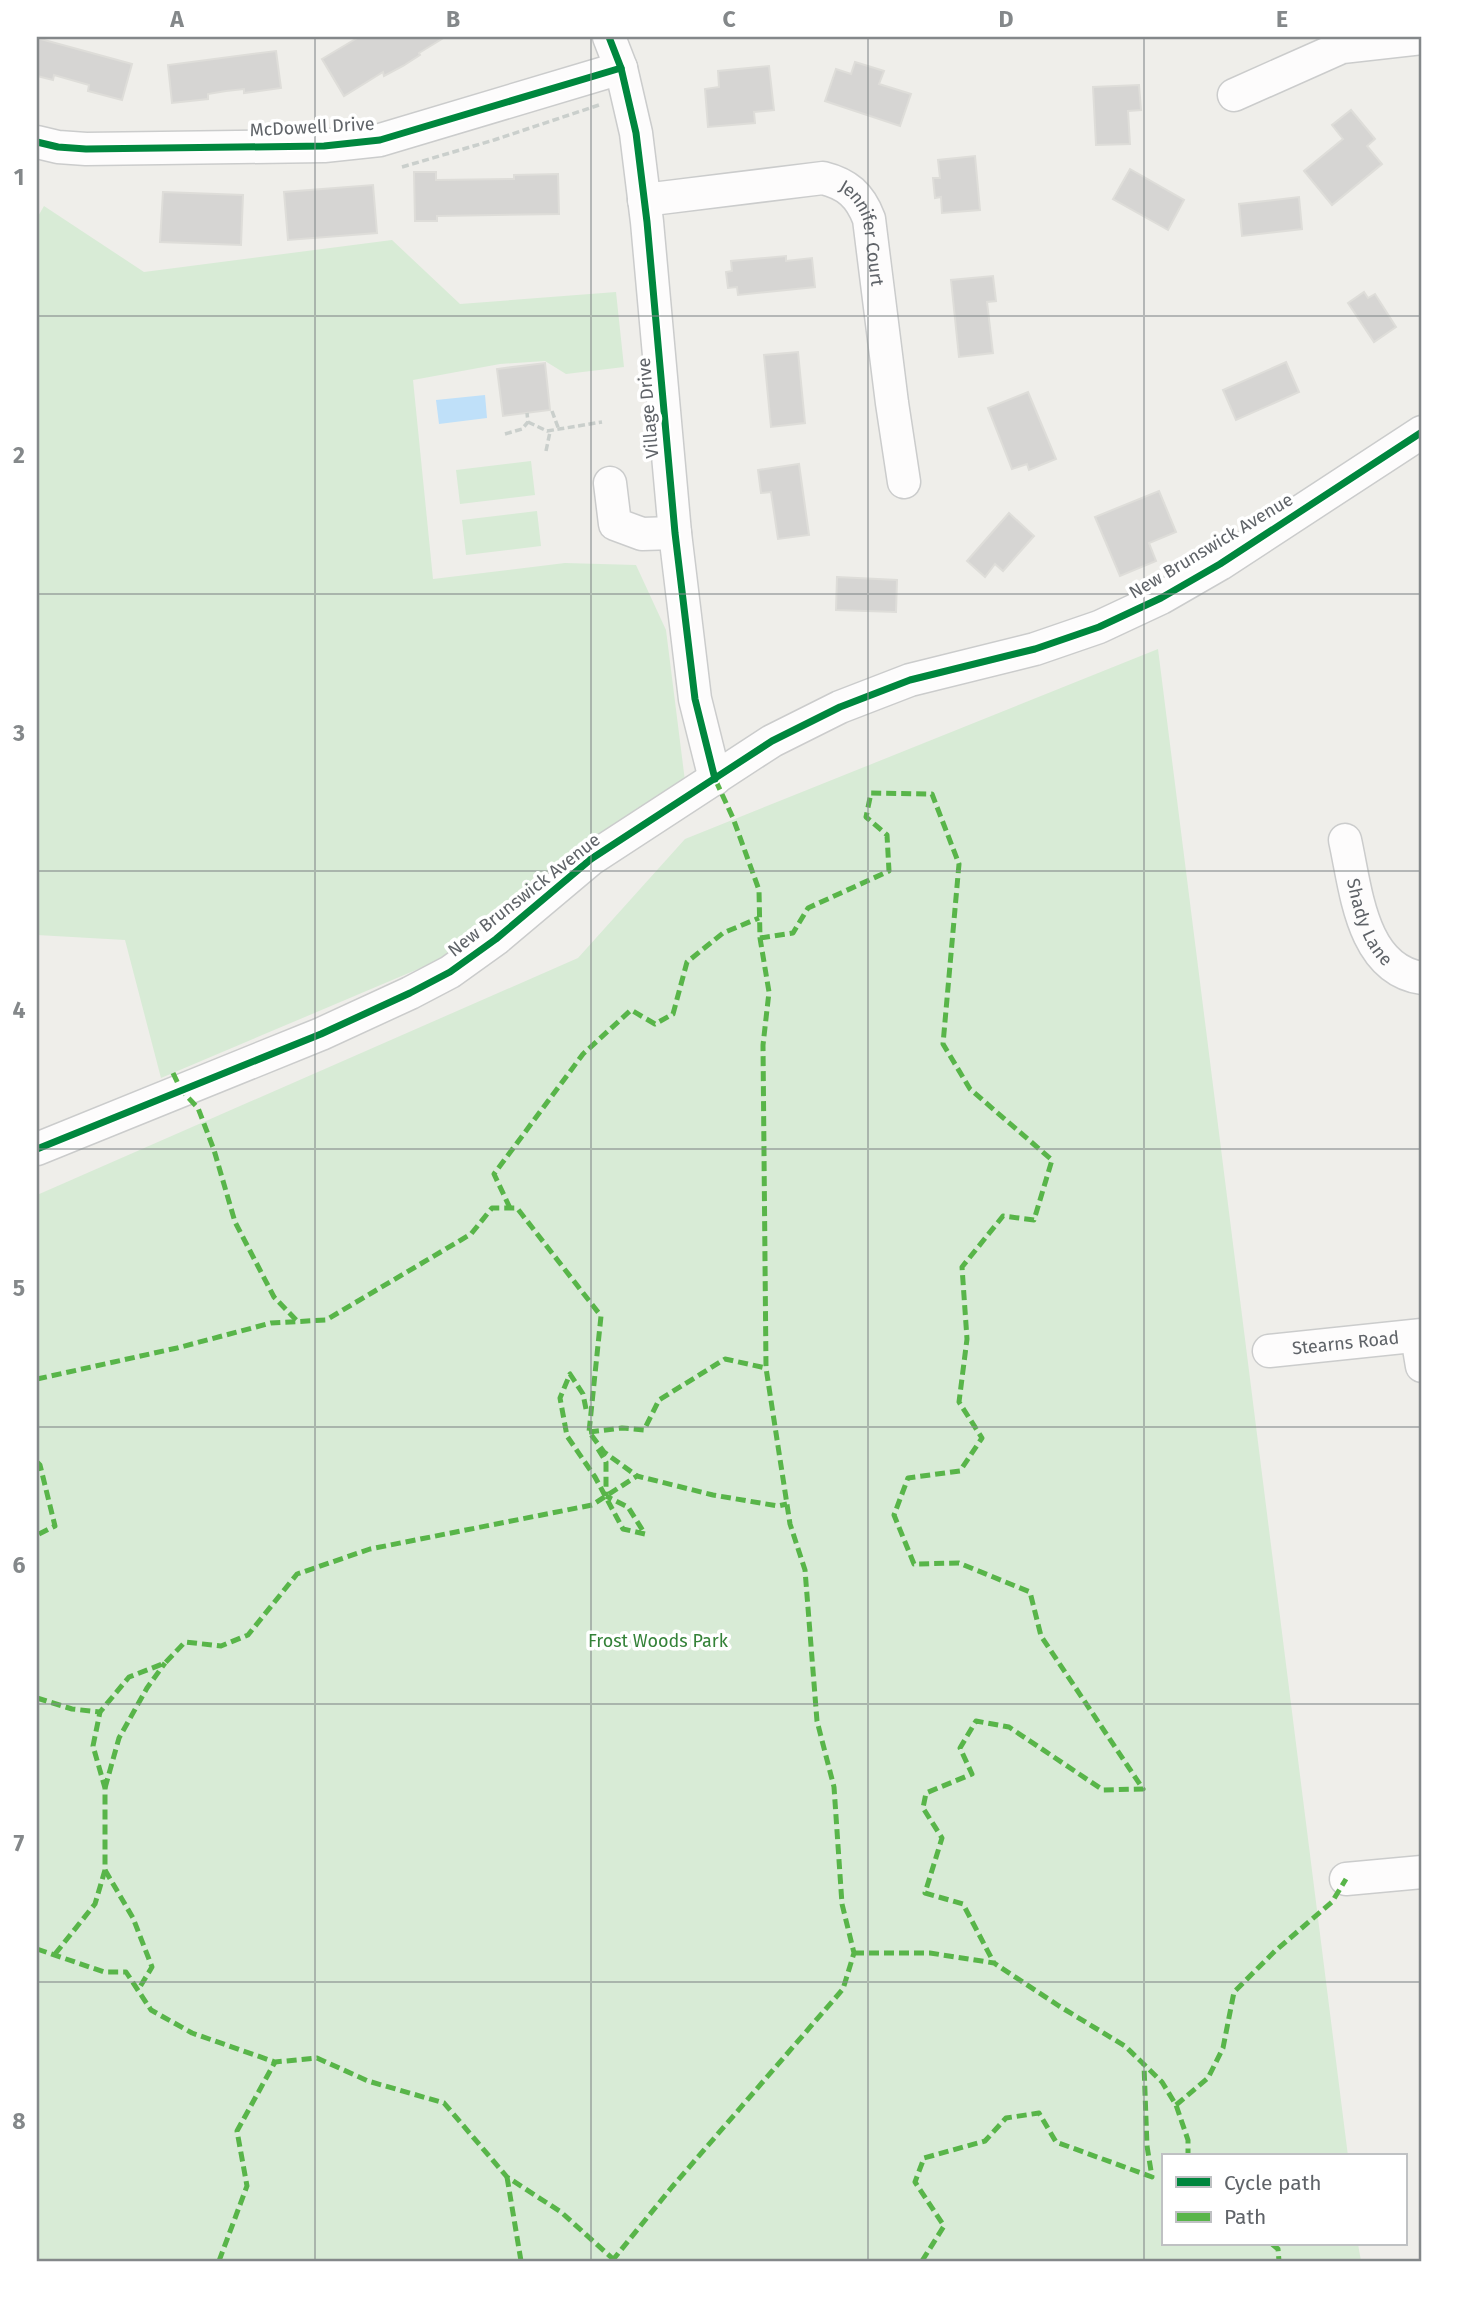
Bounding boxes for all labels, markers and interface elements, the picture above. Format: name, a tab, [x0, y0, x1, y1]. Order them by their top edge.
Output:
text: A	[169, 5, 184, 33]
text: B	[446, 5, 460, 33]
text: C	[722, 5, 736, 33]
text: D	[999, 5, 1014, 33]
text: E	[1276, 5, 1288, 33]
street label: McDowell Drive	[249, 113, 375, 141]
text: 1	[14, 163, 24, 191]
street label: Jennifer Court	[835, 175, 888, 288]
street label: Village Drive	[633, 357, 663, 459]
text: 2	[13, 441, 25, 469]
street label: New Brunswick Avenue	[1125, 488, 1297, 604]
text: 3	[12, 719, 25, 747]
street label: New Brunswick Avenue	[443, 829, 605, 961]
street label: Shady Lane	[1342, 876, 1397, 971]
text: 4	[13, 996, 26, 1024]
text: 5	[13, 1274, 25, 1302]
street label: Stearns Road	[1291, 1326, 1400, 1360]
text: 6	[13, 1551, 26, 1579]
park label: Frost Woods Park	[588, 1630, 729, 1652]
text: 7	[14, 1829, 25, 1857]
text: 8	[12, 2107, 26, 2135]
legend	[1162, 2154, 1406, 2246]
text: Cycle path	[1224, 2170, 1322, 2196]
text: Path	[1224, 2204, 1266, 2230]

